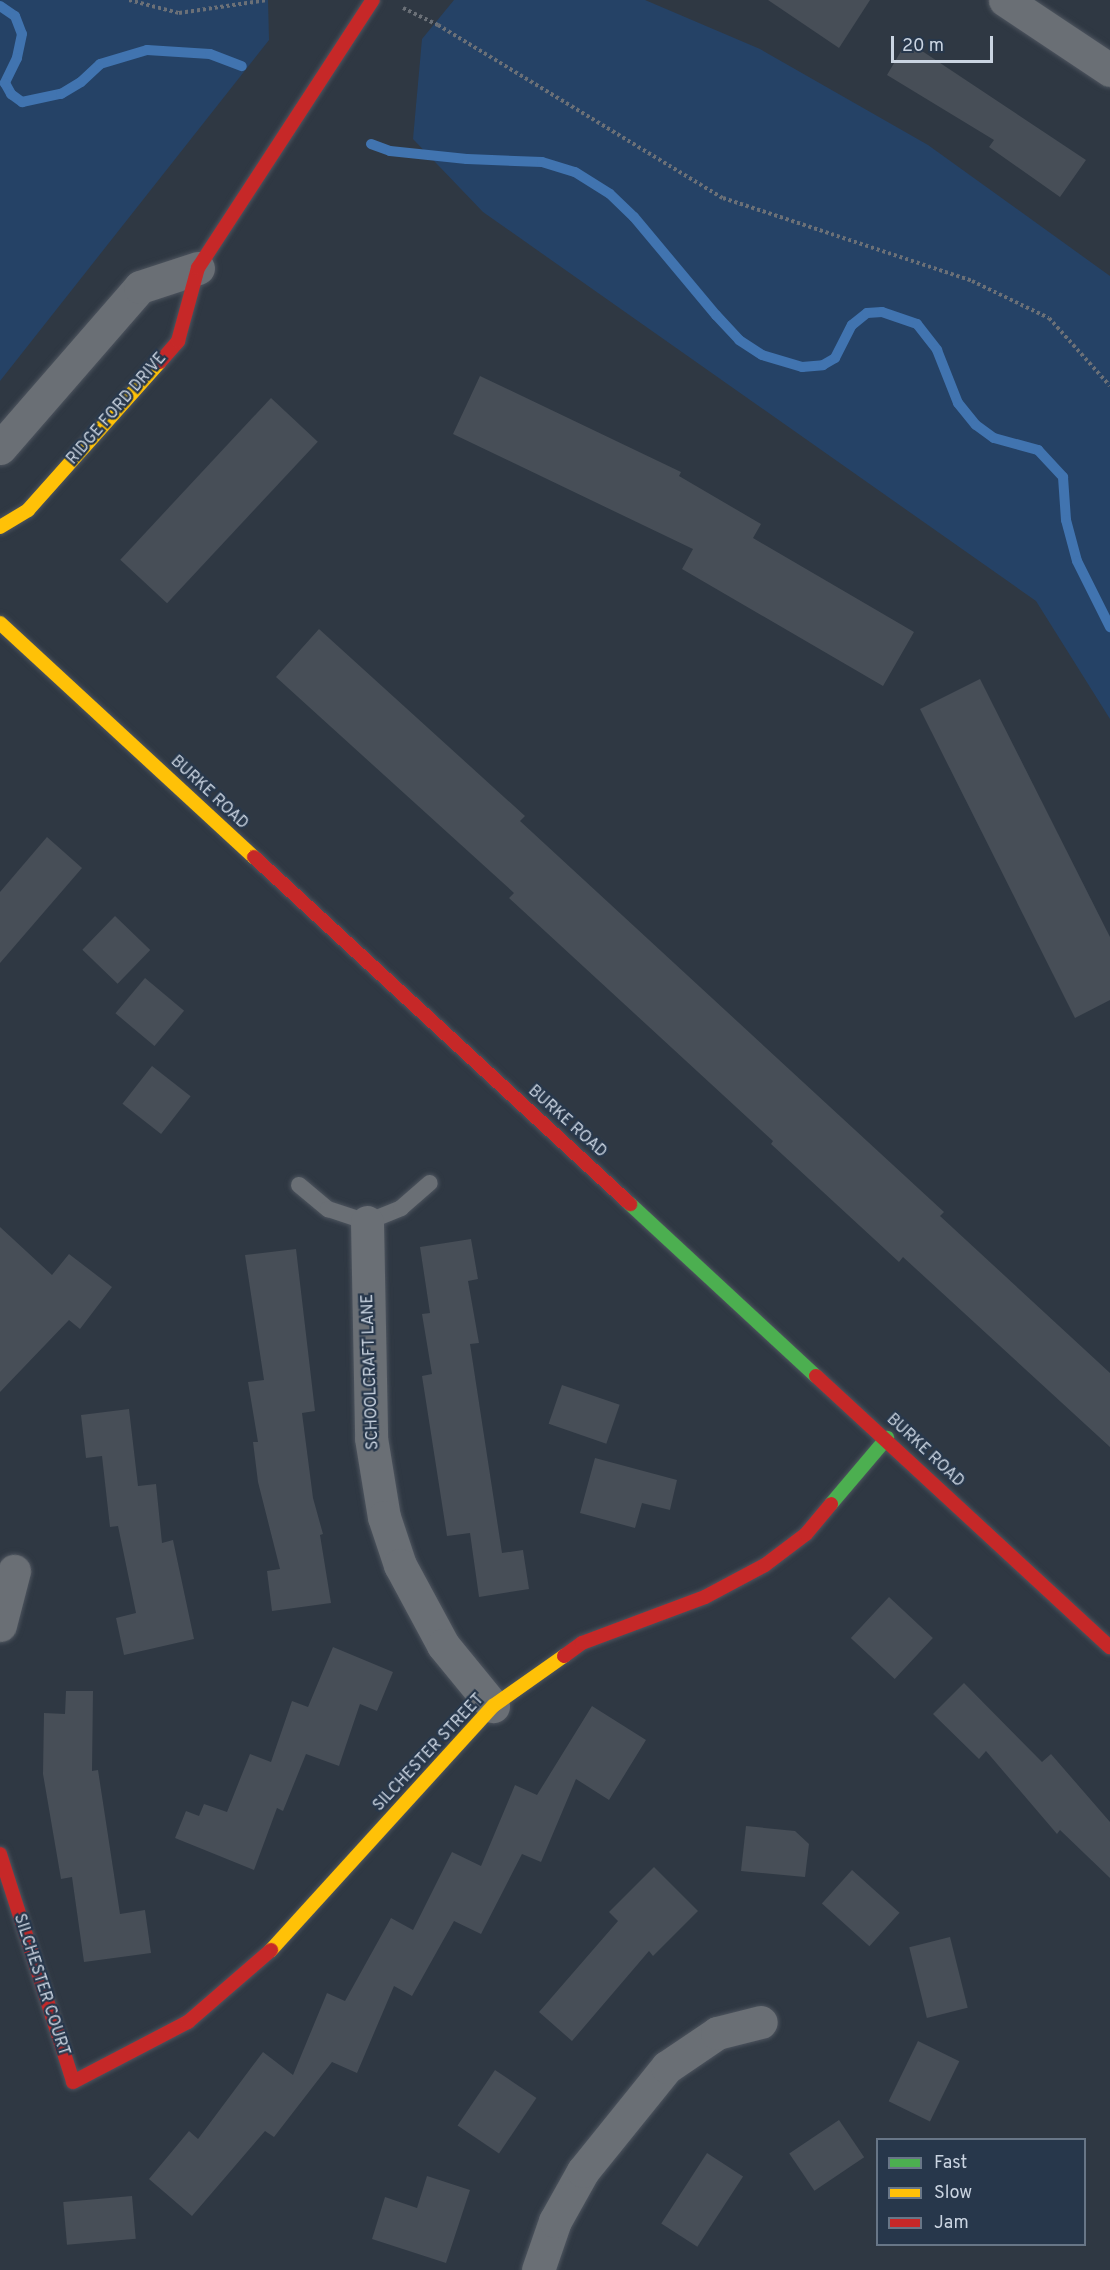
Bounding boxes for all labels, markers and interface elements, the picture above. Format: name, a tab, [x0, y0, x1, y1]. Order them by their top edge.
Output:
scale bar	[894, 24, 996, 62]
text: 20 m	[902, 35, 944, 58]
street label: RIDGE FORD DRIVE	[63, 349, 171, 469]
street label: BURKE ROAD	[166, 752, 252, 834]
street label: BURKE ROAD	[524, 1082, 610, 1162]
street label: SCHOOLCRAFT LANE	[359, 1293, 383, 1451]
street label: BURKE ROAD	[882, 1410, 968, 1492]
street label: SILCHESTER STREET	[370, 1690, 488, 1816]
street label: SILCHESTER COURT	[9, 1911, 73, 2059]
legend	[876, 2138, 1086, 2246]
text: Fast	[934, 2152, 967, 2175]
text: Slow	[934, 2182, 972, 2205]
text: Jam	[934, 2212, 969, 2235]

